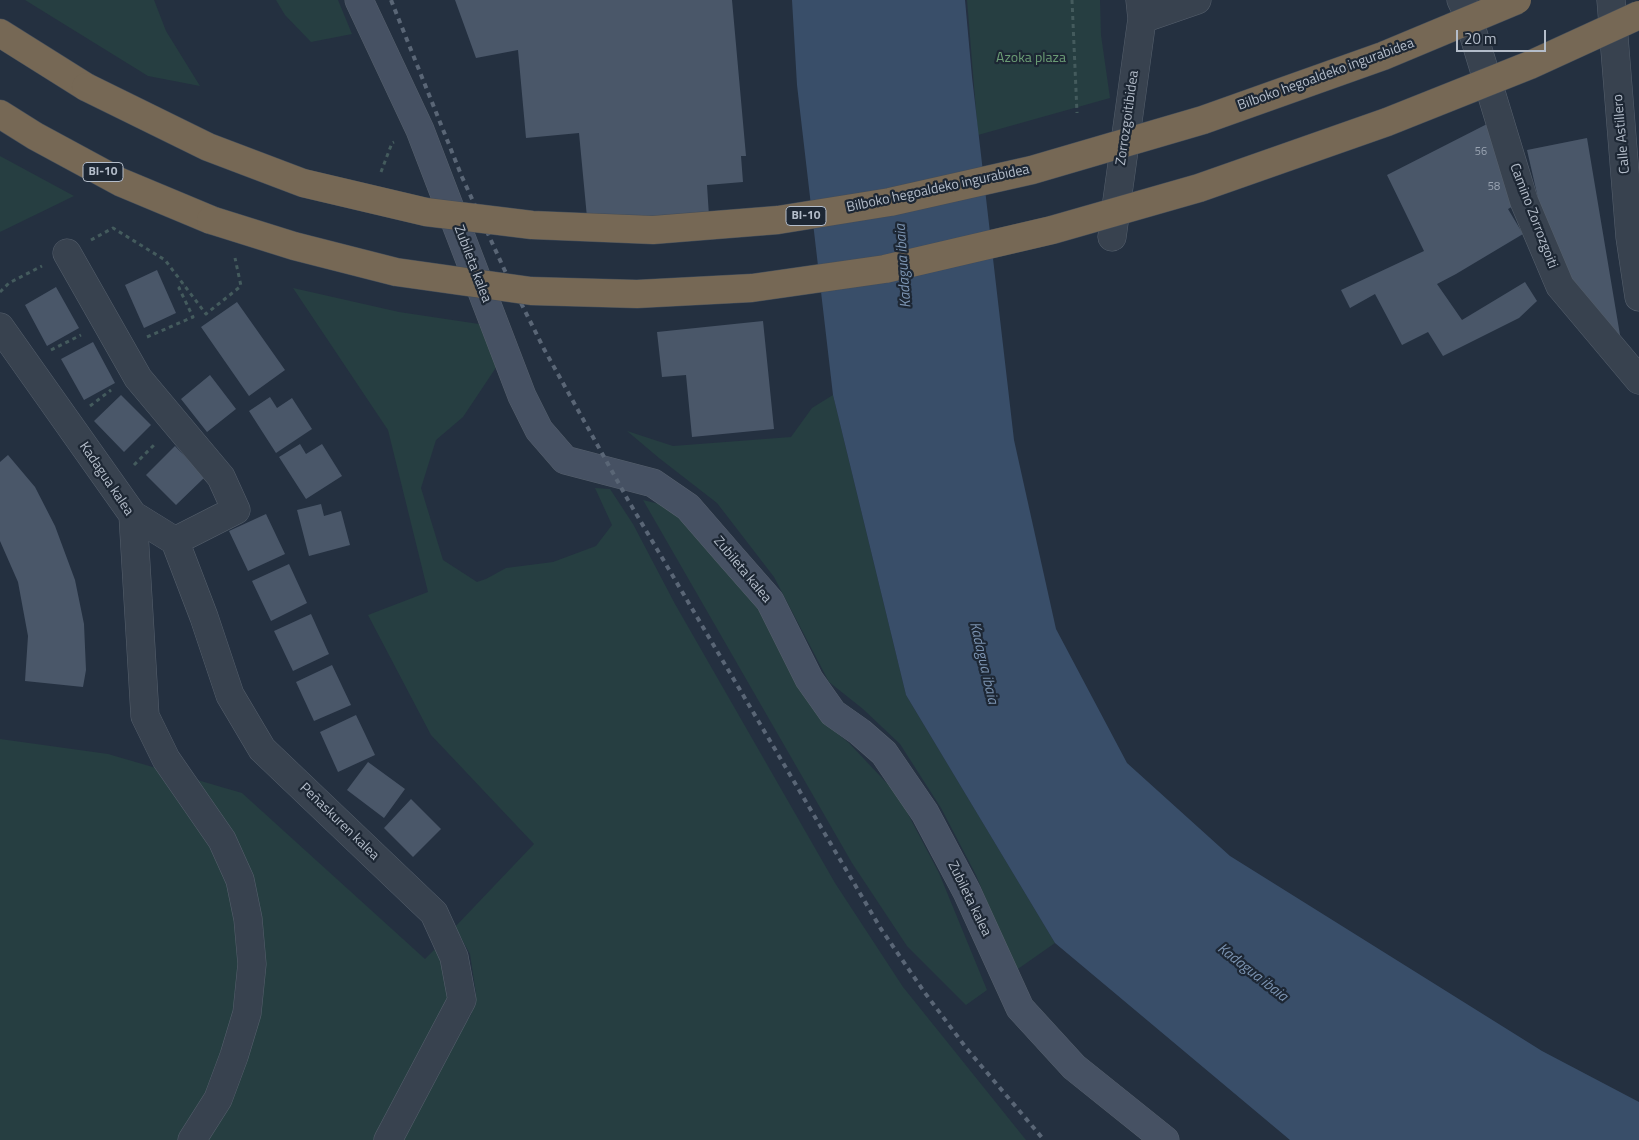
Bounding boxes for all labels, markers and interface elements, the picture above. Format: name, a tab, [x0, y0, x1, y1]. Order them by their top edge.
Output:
scale bar	[1459, 20, 1549, 52]
text: 20 m	[1464, 27, 1497, 50]
street label: Bilboko hegoaldeko ingurabidea	[1235, 35, 1417, 115]
park label: Azoka plaza	[996, 51, 1066, 67]
street label: Zorrozgoitibidea	[1113, 70, 1143, 166]
street label: Calle Astillero	[1610, 94, 1634, 174]
house number: 56	[1475, 145, 1487, 159]
street label: Bilboko hegoaldeko ingurabidea	[845, 161, 1031, 217]
street label: Camino Zorrozgoiti	[1505, 161, 1561, 271]
road number: BI-10	[83, 162, 123, 182]
house number: 58	[1488, 180, 1500, 194]
road number: BI-10	[786, 207, 826, 226]
street label: Zubileta kalea	[450, 223, 494, 305]
water label: Kadagua ibaia	[892, 223, 916, 309]
street label: Kadagua kalea	[75, 439, 137, 519]
street label: Zubileta kalea	[709, 533, 775, 607]
water label: Kadagua ibaia	[965, 620, 1001, 706]
street label: Peñaskuren kalea	[296, 780, 382, 864]
street label: Zubileta kalea	[944, 859, 994, 939]
water label: Kadagua ibaia	[1213, 940, 1291, 1006]

